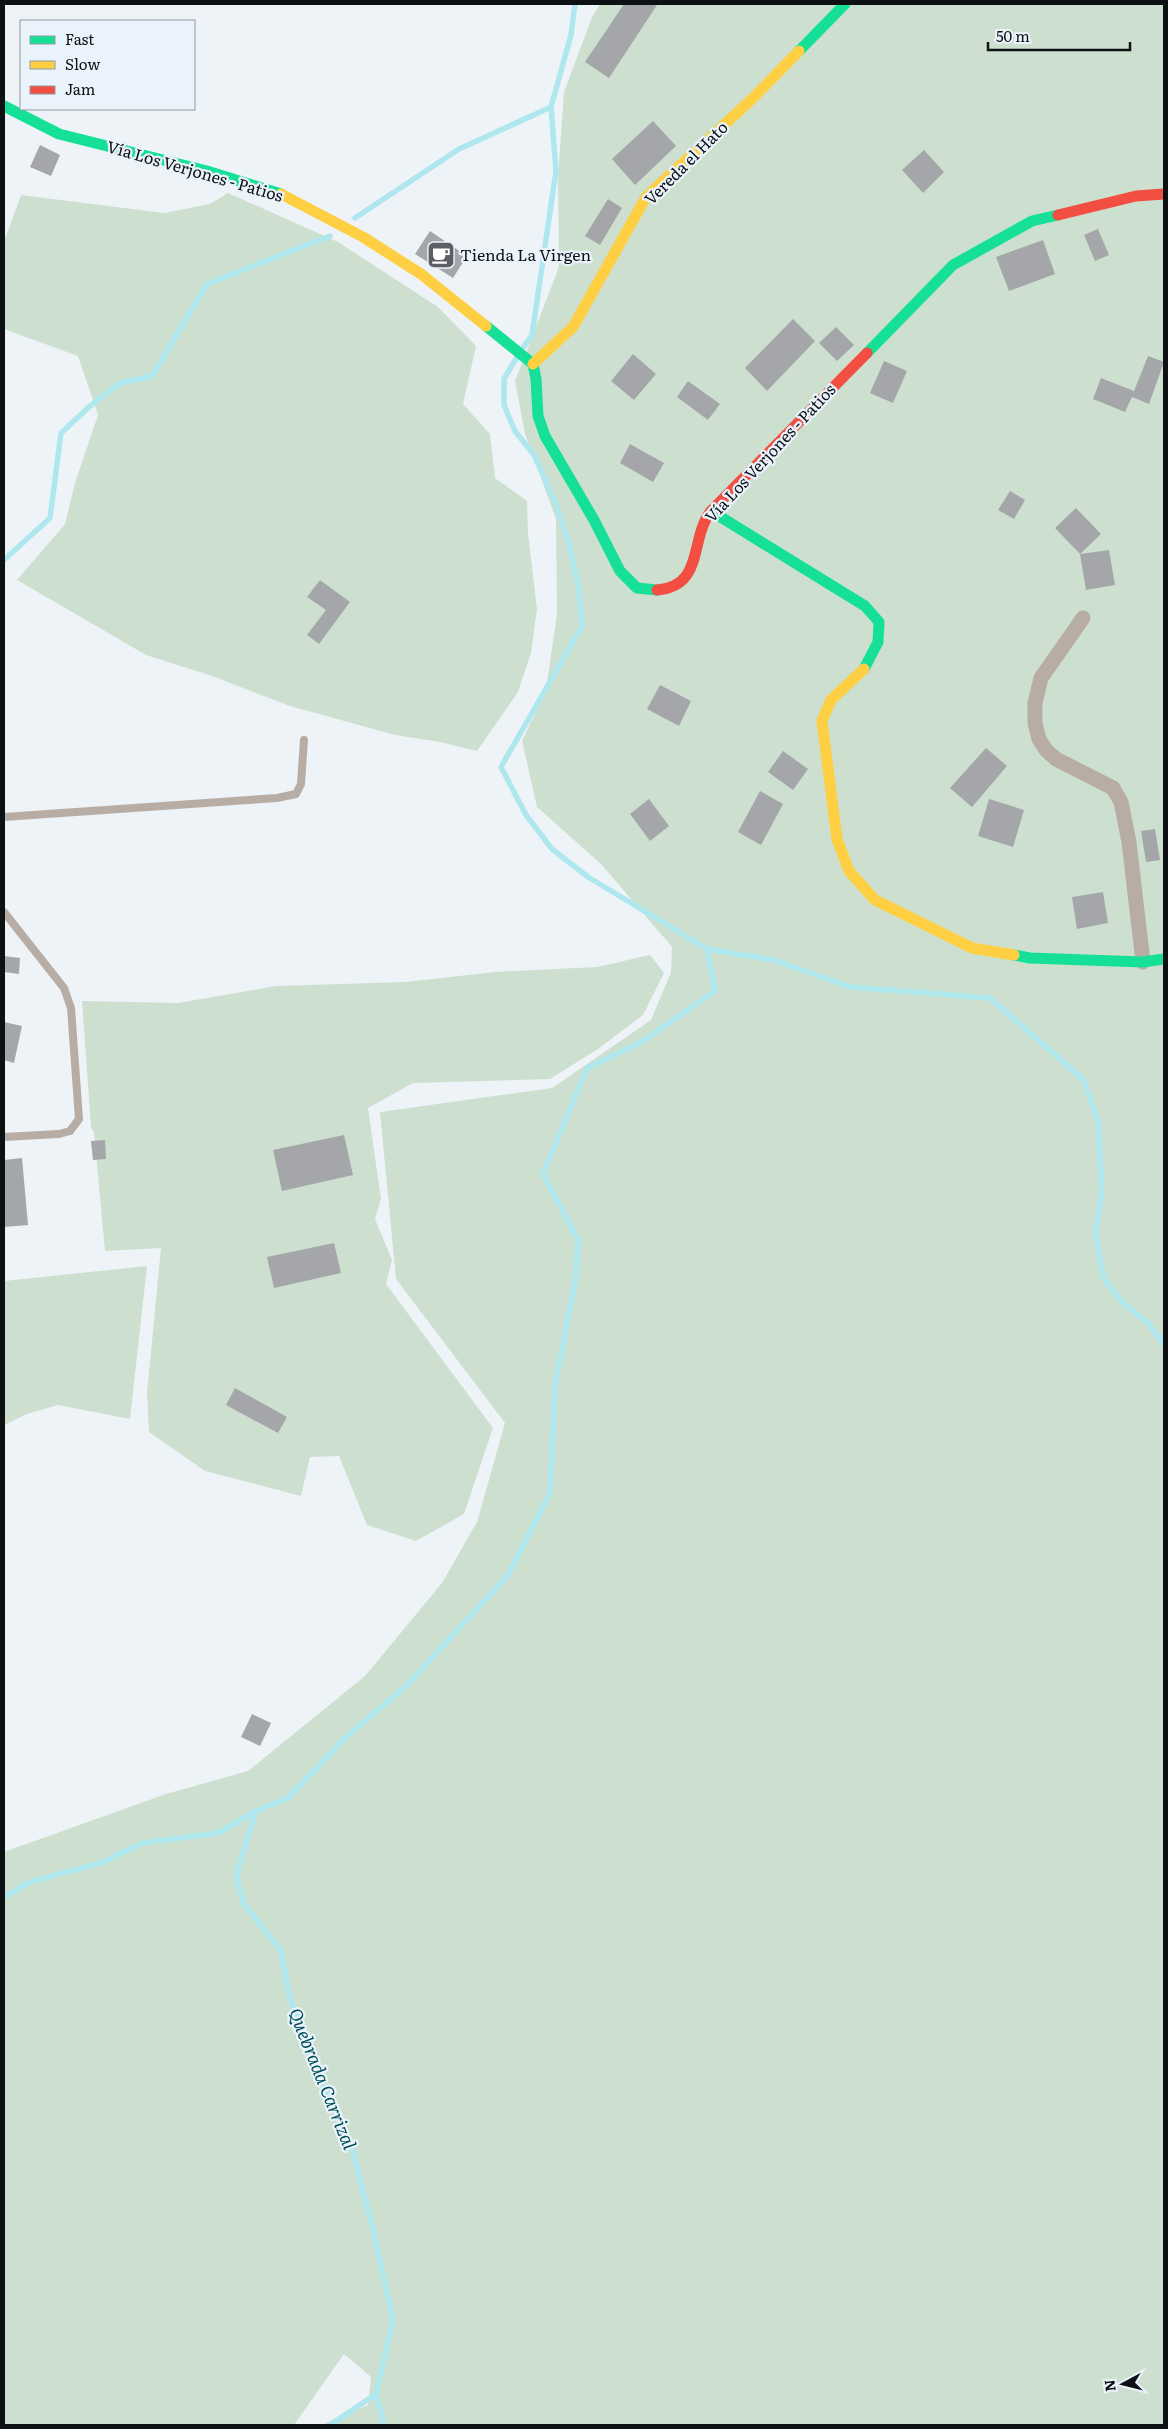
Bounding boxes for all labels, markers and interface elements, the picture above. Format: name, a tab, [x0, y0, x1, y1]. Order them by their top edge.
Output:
legend	[20, 20, 195, 110]
scale bar	[988, 20, 1130, 52]
text: 50 m	[996, 24, 1030, 47]
text: Fast	[65, 27, 94, 50]
text: Slow	[65, 52, 100, 75]
text: Jam	[65, 77, 96, 100]
street label: Vereda el Hato	[638, 115, 733, 210]
street label: Vía Los Verjones - Patios	[104, 133, 286, 207]
cafe icon: Tienda La Virgen	[426, 240, 456, 270]
place label: Tienda La Virgen	[460, 242, 591, 266]
street label: Vía Los Verjones - Patios	[698, 377, 840, 527]
water label: Quebrada Carrizal	[283, 2004, 364, 2154]
north arrow	[1098, 2359, 1148, 2409]
text: N	[1098, 2378, 1120, 2393]

